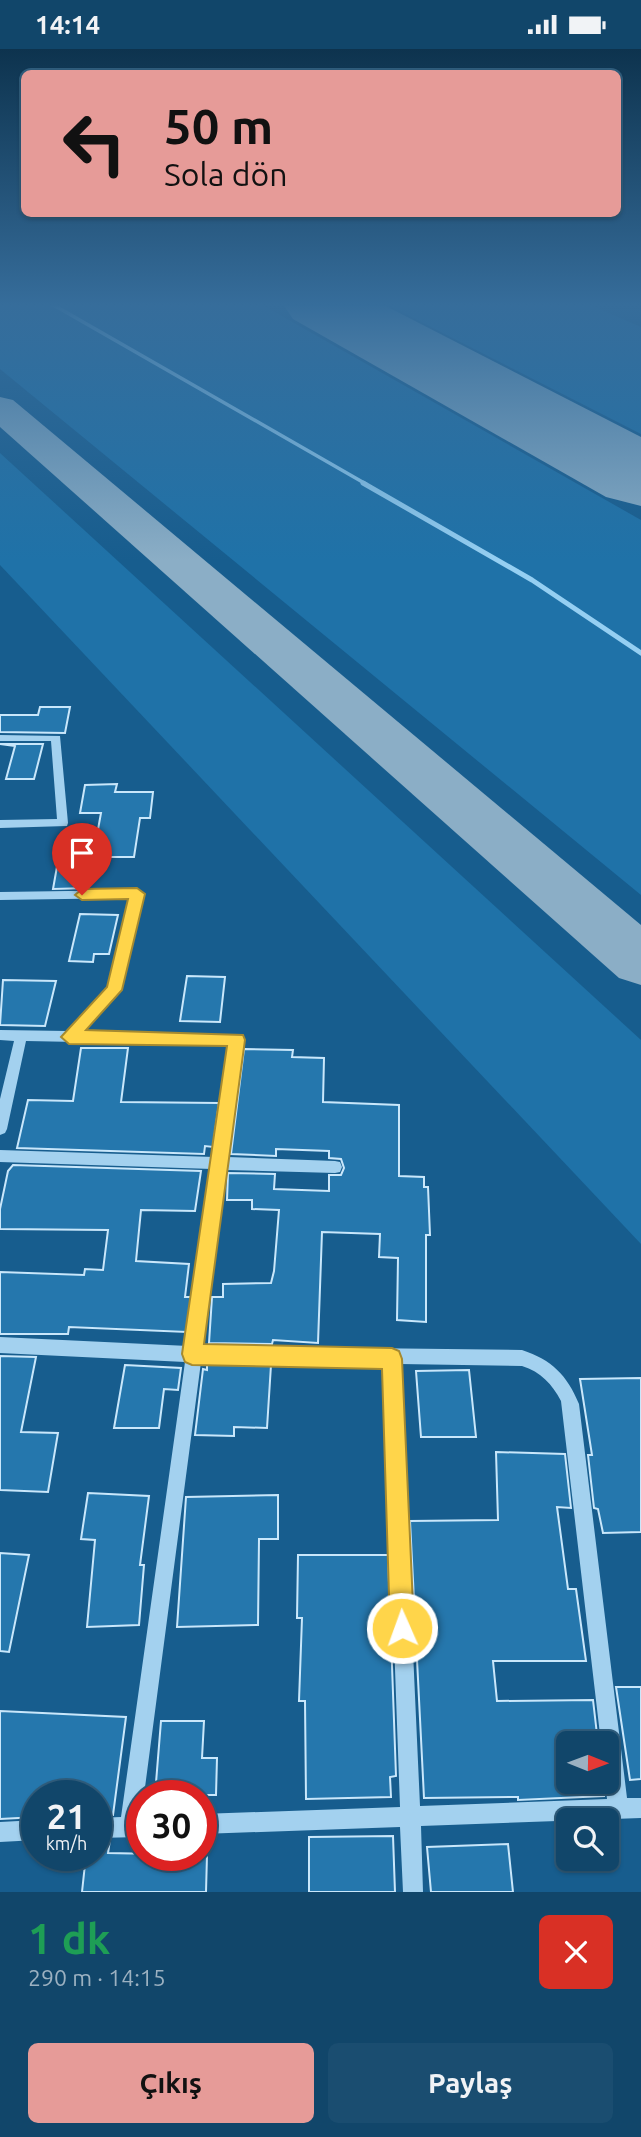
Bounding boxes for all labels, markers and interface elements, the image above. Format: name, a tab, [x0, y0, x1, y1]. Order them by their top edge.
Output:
text: 14:14	[35, 10, 100, 39]
icon: left	[49, 98, 140, 189]
text: 50 m	[164, 98, 273, 153]
text: Sola dön	[164, 156, 287, 192]
pin	[52, 823, 112, 895]
icon: arrive	[63, 834, 101, 872]
position arrow	[365, 1591, 439, 1665]
north arrow	[556, 1731, 620, 1794]
map controls	[556, 1731, 619, 1871]
speed limit sign: 30	[126, 1780, 217, 1871]
text: 21	[47, 1796, 86, 1836]
button: search	[556, 1808, 619, 1871]
text: km/h	[46, 1833, 87, 1853]
text: 1 dk	[28, 1915, 110, 1962]
button: close	[539, 1915, 613, 1989]
text: 290 m · 14:15	[28, 1965, 166, 1990]
button: Çıkış	[28, 2043, 314, 2123]
button: Paylaş	[328, 2043, 613, 2123]

